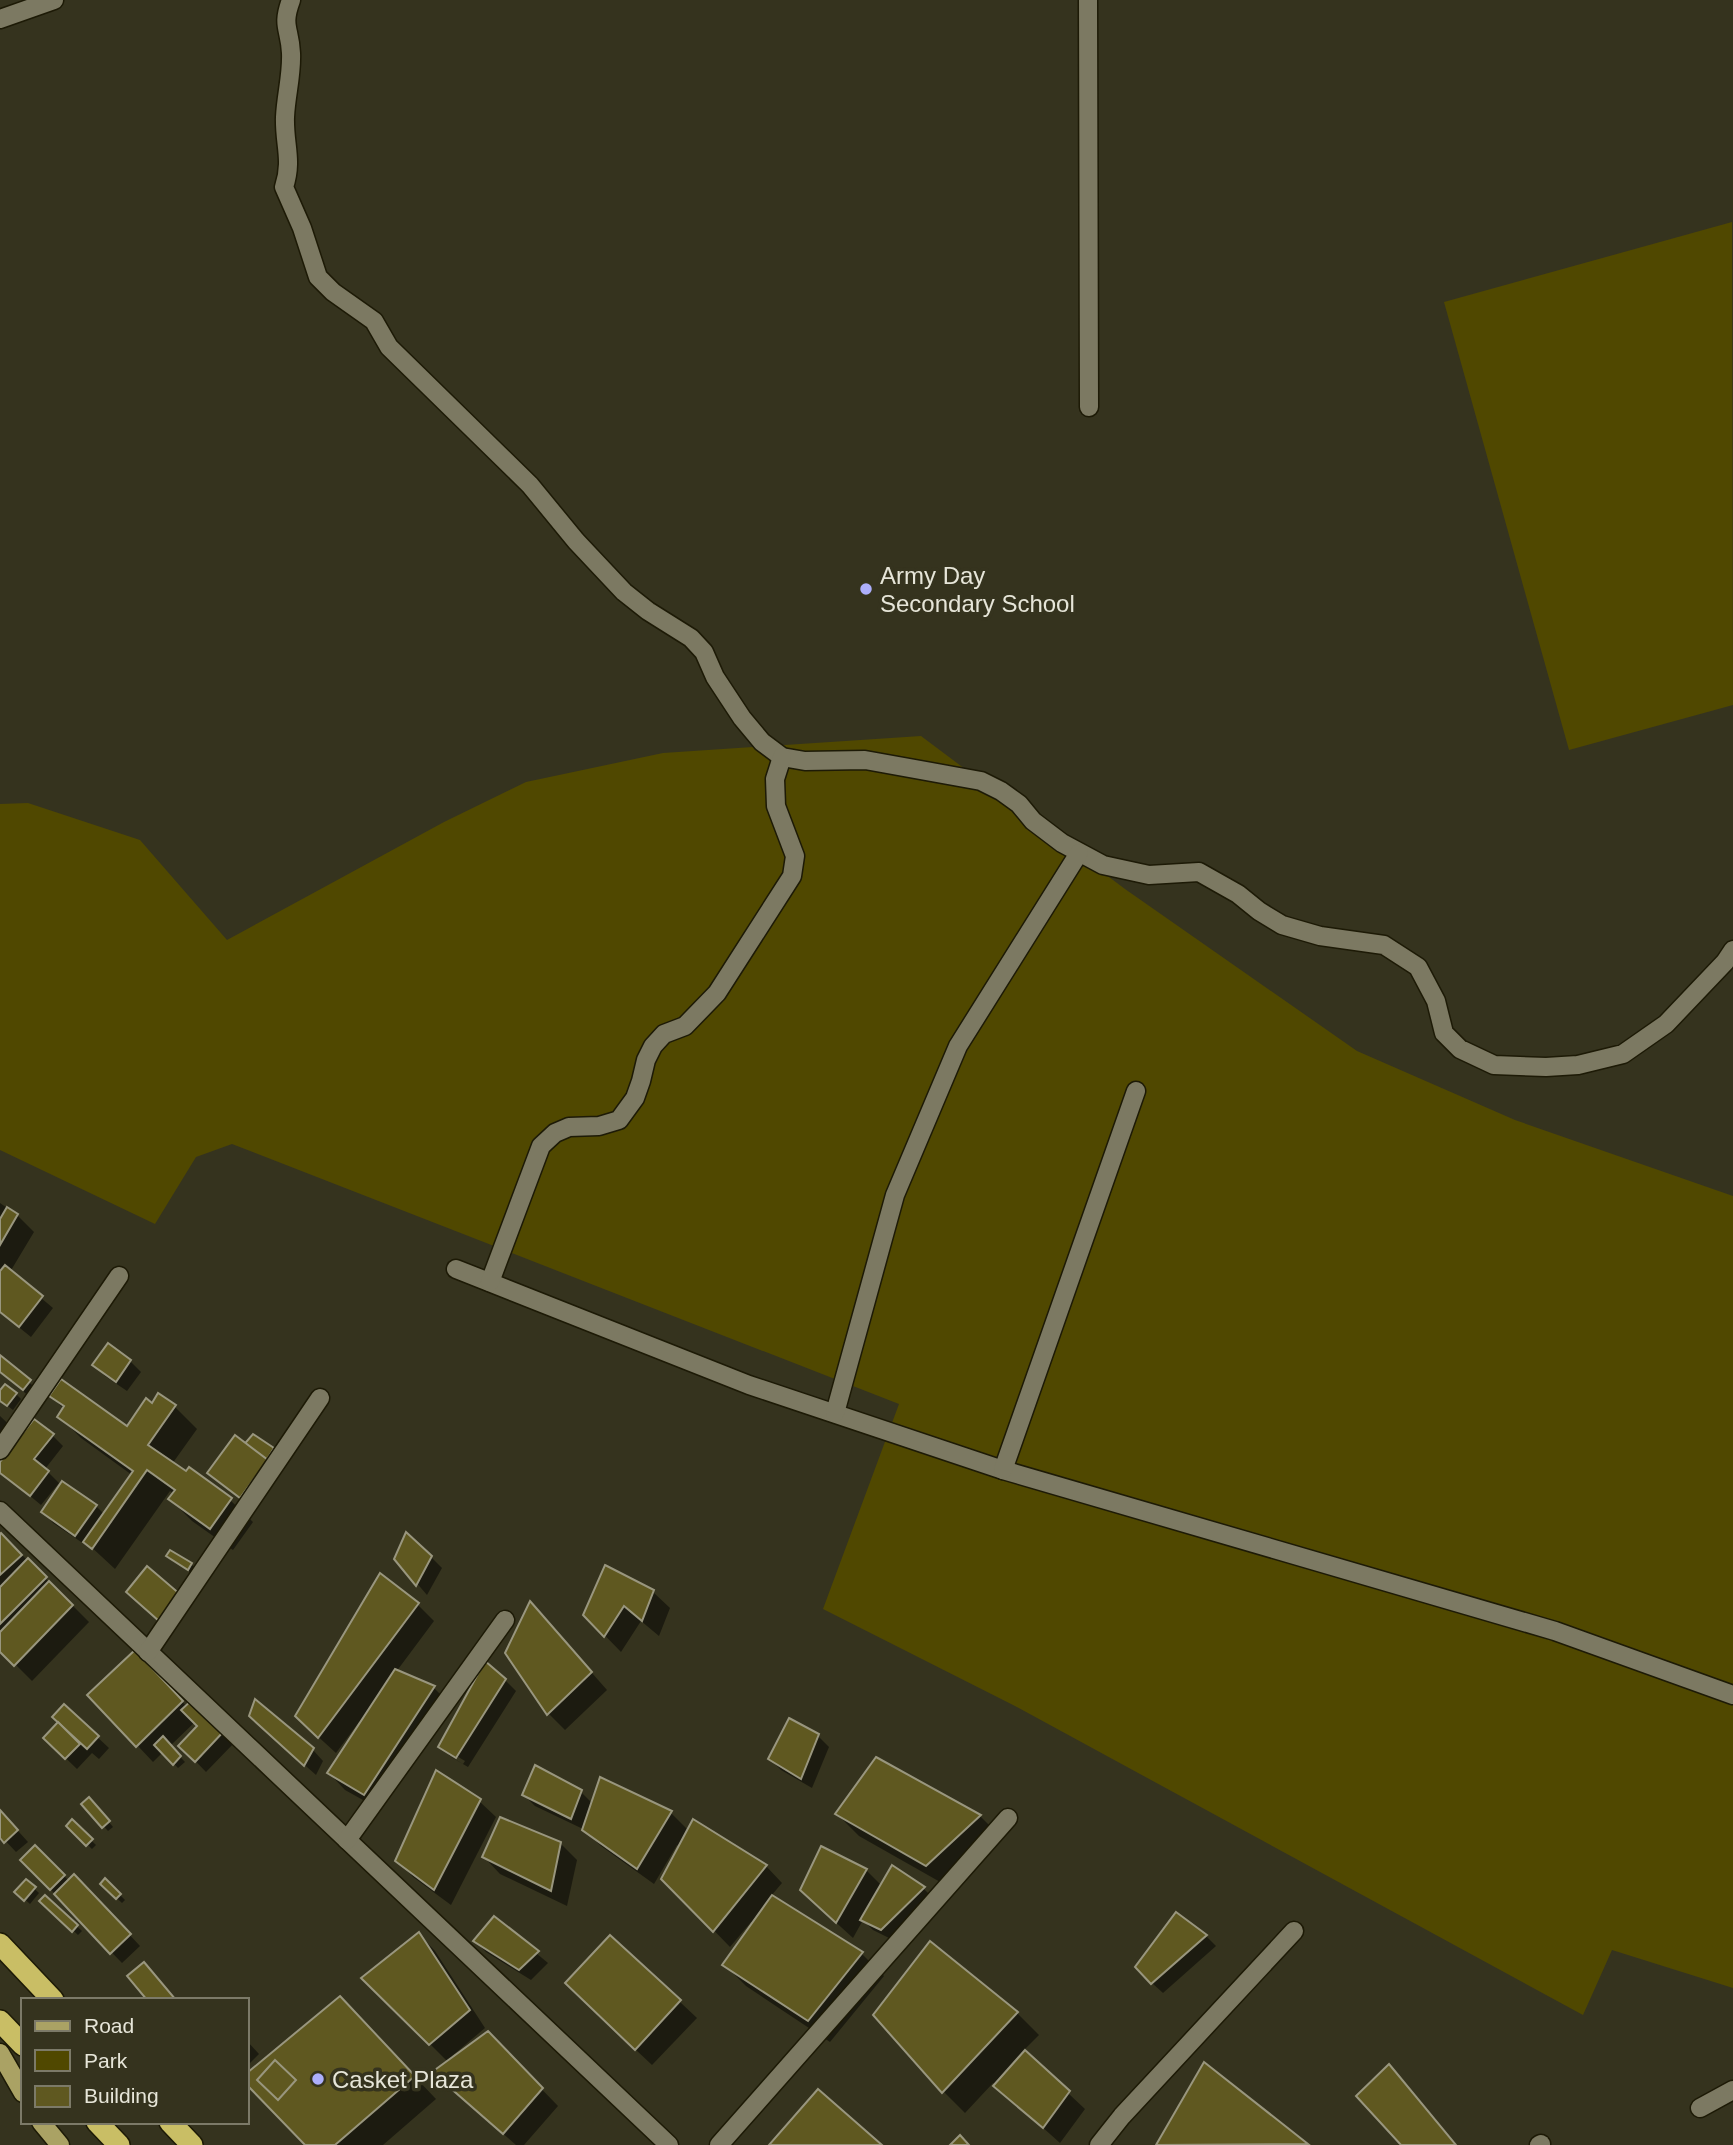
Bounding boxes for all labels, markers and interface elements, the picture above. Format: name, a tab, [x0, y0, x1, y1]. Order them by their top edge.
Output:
place label: Army Day Secondary School	[880, 562, 1075, 617]
marker: Army Day Secondary School	[858, 581, 874, 597]
legend	[21, 1998, 248, 2124]
text: Road	[84, 2014, 134, 2037]
text: Park	[84, 2049, 128, 2072]
place label: Casket Plaza	[332, 2066, 474, 2093]
marker: Casket Plaza	[310, 2071, 326, 2087]
text: Building	[84, 2084, 159, 2107]

